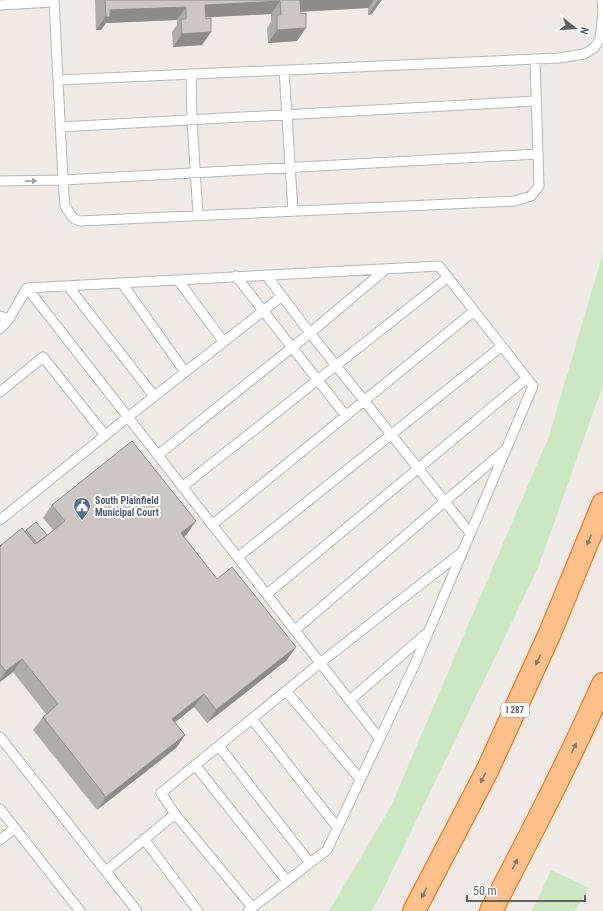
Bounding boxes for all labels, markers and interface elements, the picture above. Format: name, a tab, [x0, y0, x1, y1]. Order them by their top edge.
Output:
north arrow	[555, 8, 595, 48]
text: N	[577, 26, 591, 36]
one-way arrow	[25, 178, 38, 184]
place label: South Plainfield Municipal Court	[95, 495, 159, 518]
public building icon: South Plainfield Municipal Court	[72, 496, 92, 521]
one-way arrow	[585, 534, 592, 546]
one-way arrow	[535, 654, 541, 665]
road number: I 287	[501, 703, 529, 717]
one-way arrow	[571, 742, 577, 753]
one-way arrow	[480, 772, 487, 783]
one-way arrow	[512, 858, 519, 870]
scale bar	[467, 877, 585, 903]
text: 50 m	[473, 884, 497, 898]
one-way arrow	[420, 887, 427, 899]

